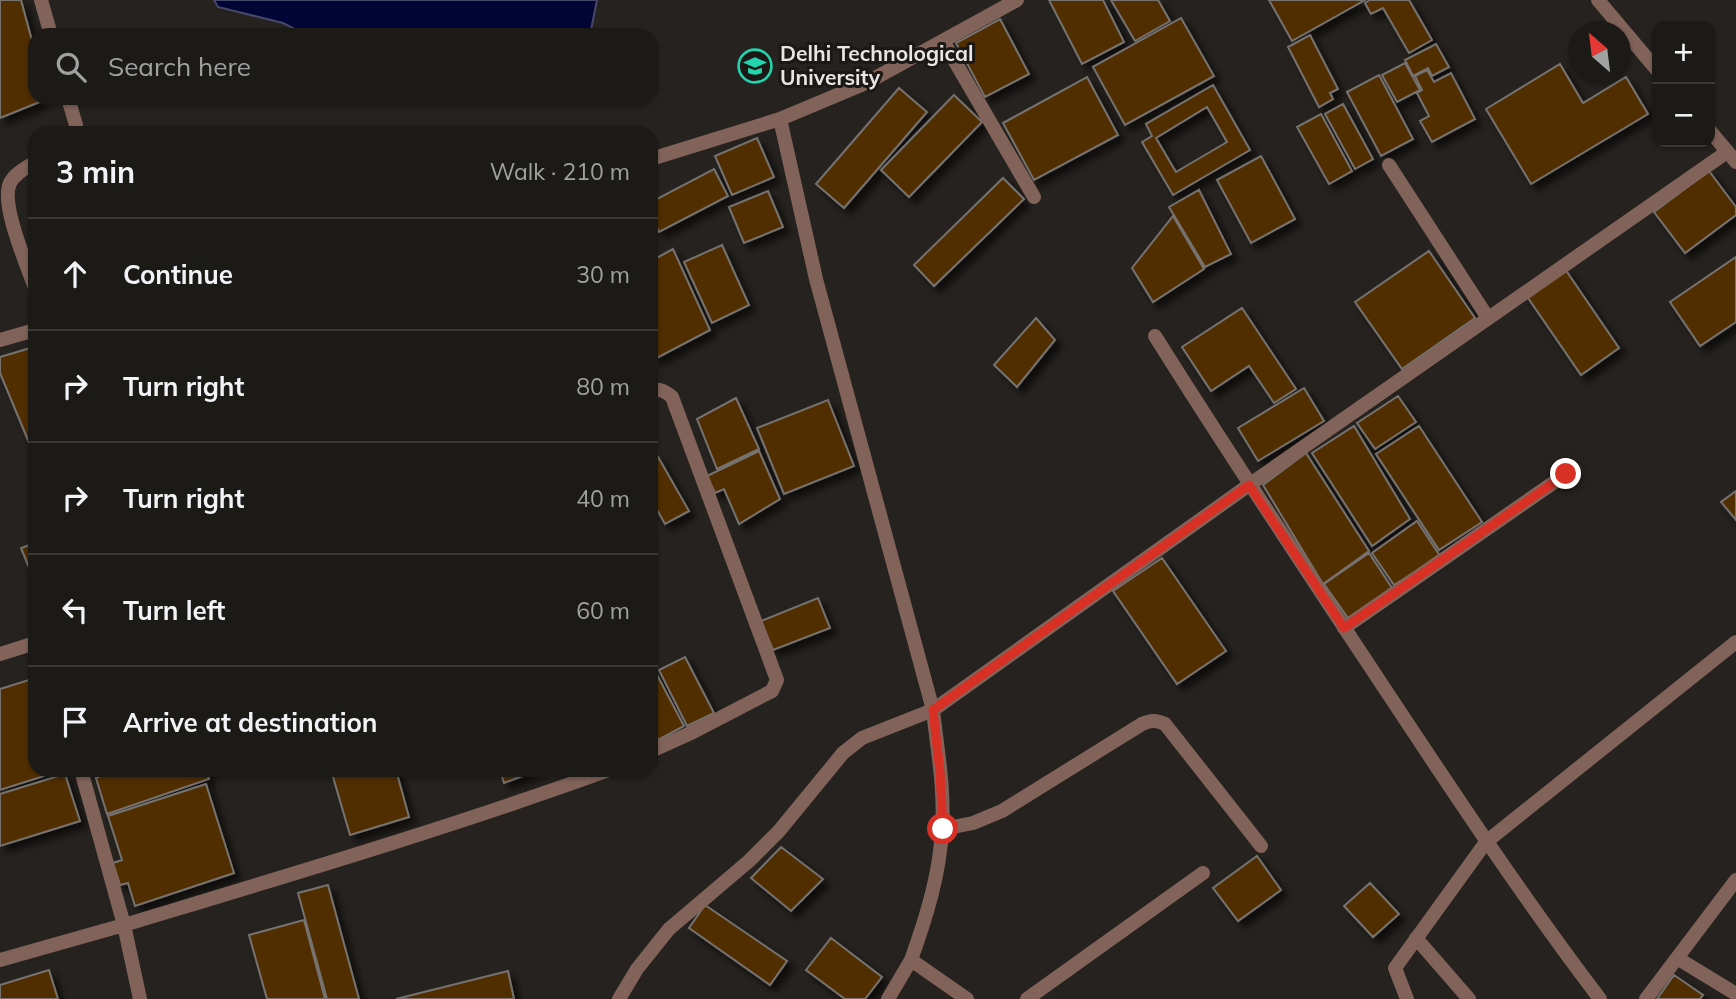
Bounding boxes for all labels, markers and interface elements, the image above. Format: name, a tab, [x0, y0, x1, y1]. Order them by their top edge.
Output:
north arrow	[1568, 21, 1631, 84]
map controls	[1652, 21, 1715, 147]
button: +	[1652, 21, 1715, 84]
search box	[28, 28, 658, 105]
place label: Delhi Technological University	[780, 40, 974, 90]
school or university icon: Delhi Technological University	[736, 47, 774, 85]
icon: search	[52, 48, 90, 86]
text: Search here	[108, 50, 251, 83]
button: −	[1652, 84, 1715, 147]
text: 3 min	[56, 153, 135, 191]
text: Walk · 210 m	[490, 157, 630, 186]
icon: ahead	[56, 255, 94, 293]
text: Continue	[123, 258, 233, 291]
text: 30 m	[576, 260, 630, 289]
icon: right	[56, 367, 94, 405]
text: Turn right	[123, 370, 244, 403]
text: 80 m	[576, 372, 630, 401]
route end	[1550, 458, 1581, 489]
icon: right	[56, 479, 94, 517]
text: Turn right	[123, 482, 244, 515]
text: 40 m	[576, 484, 630, 513]
icon: left	[56, 591, 94, 629]
text: Turn left	[123, 594, 225, 627]
text: 60 m	[576, 596, 630, 625]
icon: arrive	[56, 703, 94, 741]
text: Arrive at destination	[123, 706, 378, 739]
route start	[927, 813, 958, 844]

